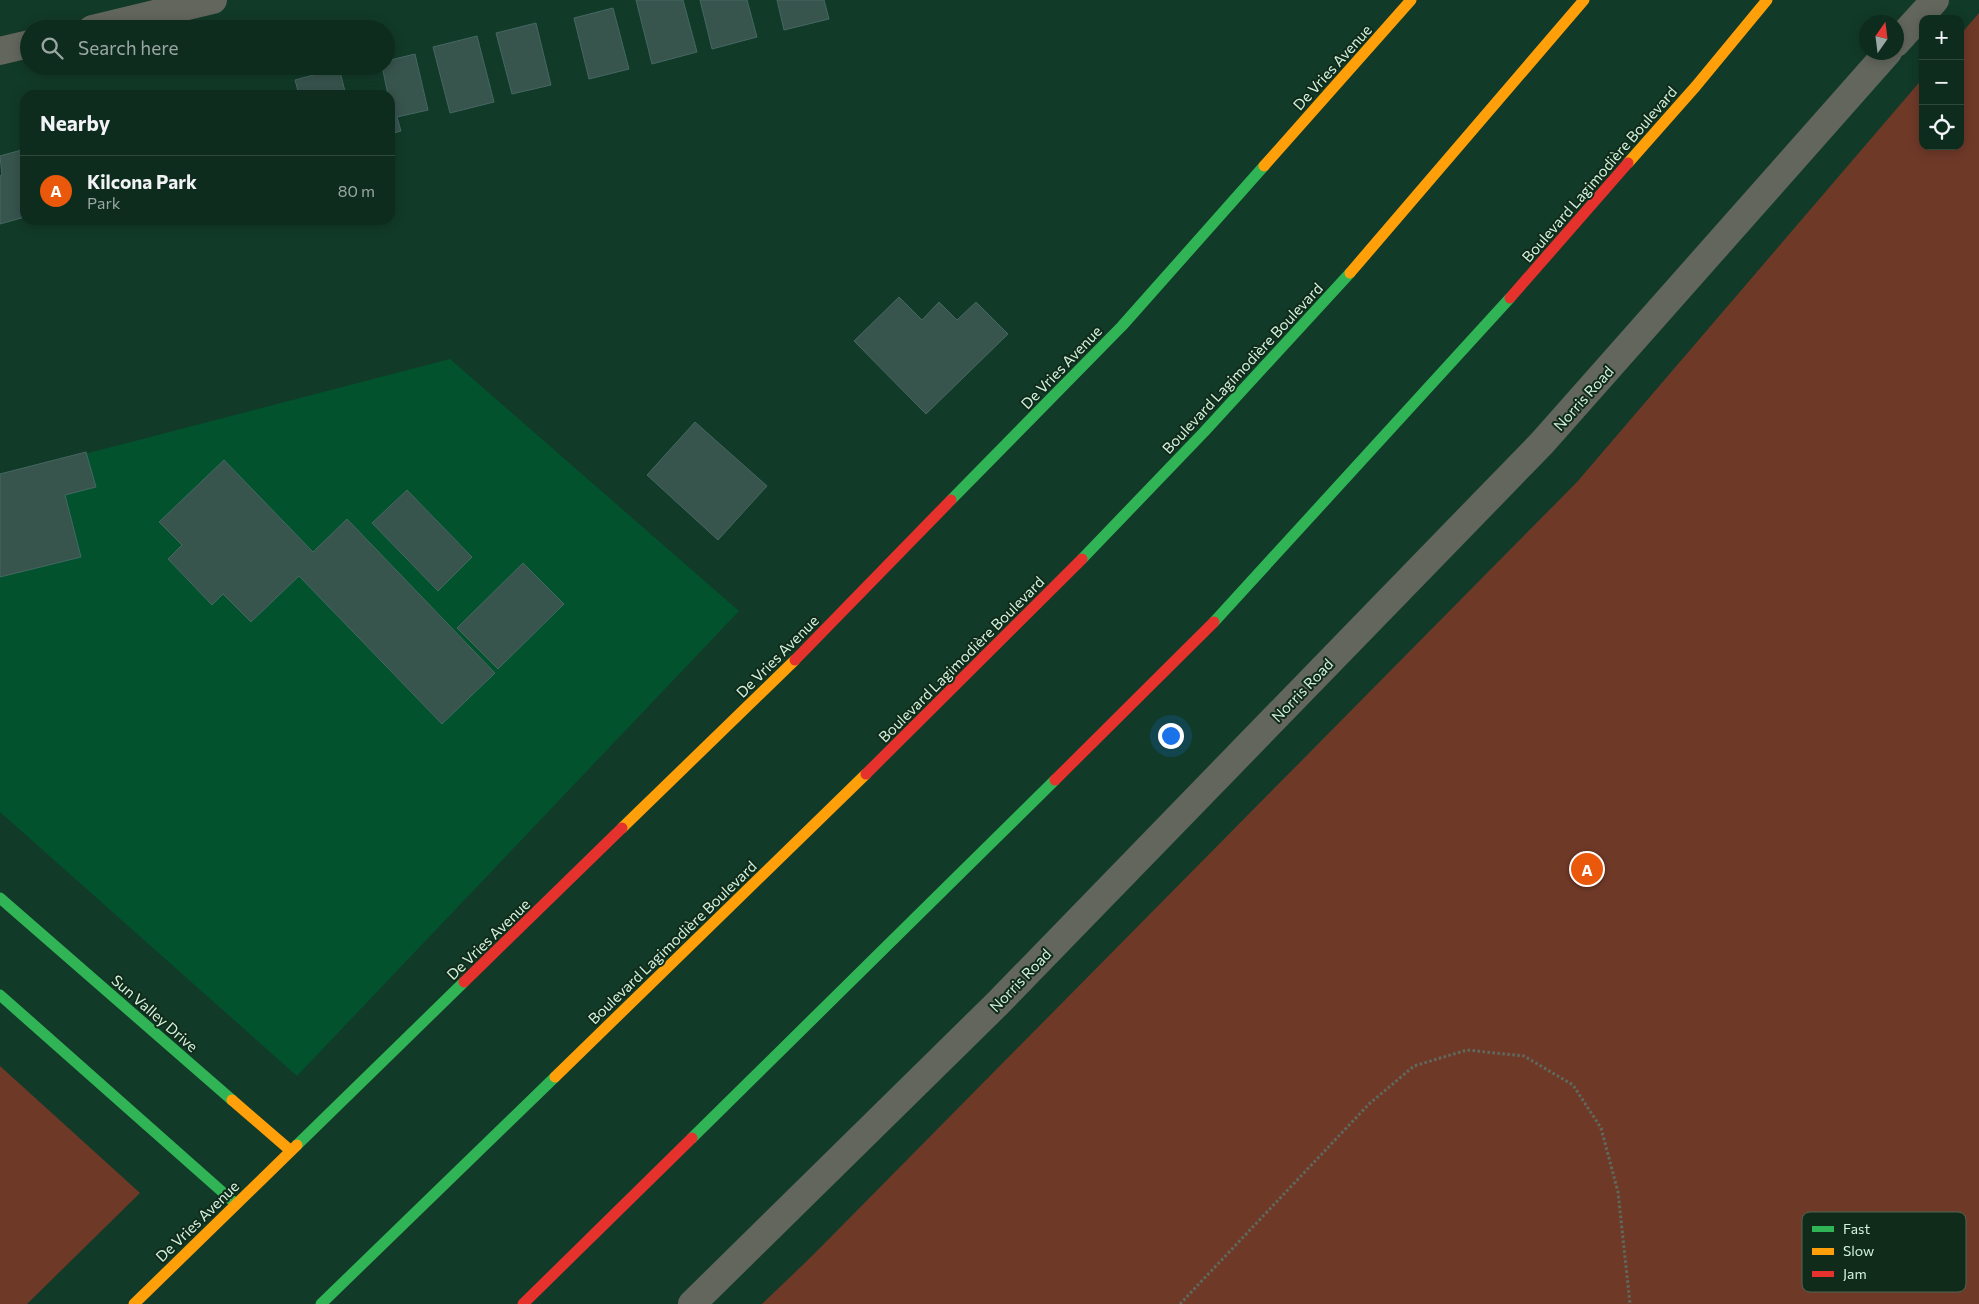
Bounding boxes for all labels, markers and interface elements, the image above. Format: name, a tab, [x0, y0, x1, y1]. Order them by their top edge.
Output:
north arrow	[1859, 15, 1904, 60]
map controls	[1919, 15, 1964, 150]
button: +	[1919, 15, 1964, 60]
search box	[20, 20, 395, 75]
street label: De Vries Avenue	[1289, 20, 1375, 113]
icon: search	[38, 34, 66, 62]
text: Search here	[78, 36, 178, 59]
button: −	[1919, 60, 1964, 105]
street label: Boulevard Lagimodière Boulevard	[1518, 82, 1680, 266]
button: locate	[1919, 105, 1964, 150]
text: Nearby	[40, 110, 110, 135]
text: Kilcona Park	[87, 170, 197, 193]
text: A	[50, 181, 62, 200]
text: 80 m	[338, 181, 375, 200]
text: Park	[87, 193, 120, 212]
street label: Boulevard Lagimodière Boulevard	[1158, 279, 1326, 457]
street label: De Vries Avenue	[1017, 322, 1105, 412]
street label: Norris Road	[1549, 362, 1617, 434]
street label: Boulevard Lagimodière Boulevard	[874, 572, 1048, 746]
street label: De Vries Avenue	[732, 611, 822, 701]
street label: Norris Road	[1267, 655, 1337, 725]
your location	[1158, 723, 1184, 749]
pin: A	[1571, 850, 1603, 888]
street label: Boulevard Lagimodière Boulevard	[584, 857, 760, 1027]
street label: De Vries Avenue	[443, 895, 533, 983]
street label: Norris Road	[985, 945, 1055, 1015]
street label: Sun Valley Drive	[108, 971, 202, 1055]
street label: De Vries Avenue	[152, 1177, 242, 1265]
legend	[1802, 1212, 1966, 1292]
text: Fast	[1843, 1220, 1870, 1237]
text: Slow	[1843, 1242, 1874, 1259]
text: Jam	[1843, 1265, 1867, 1282]

